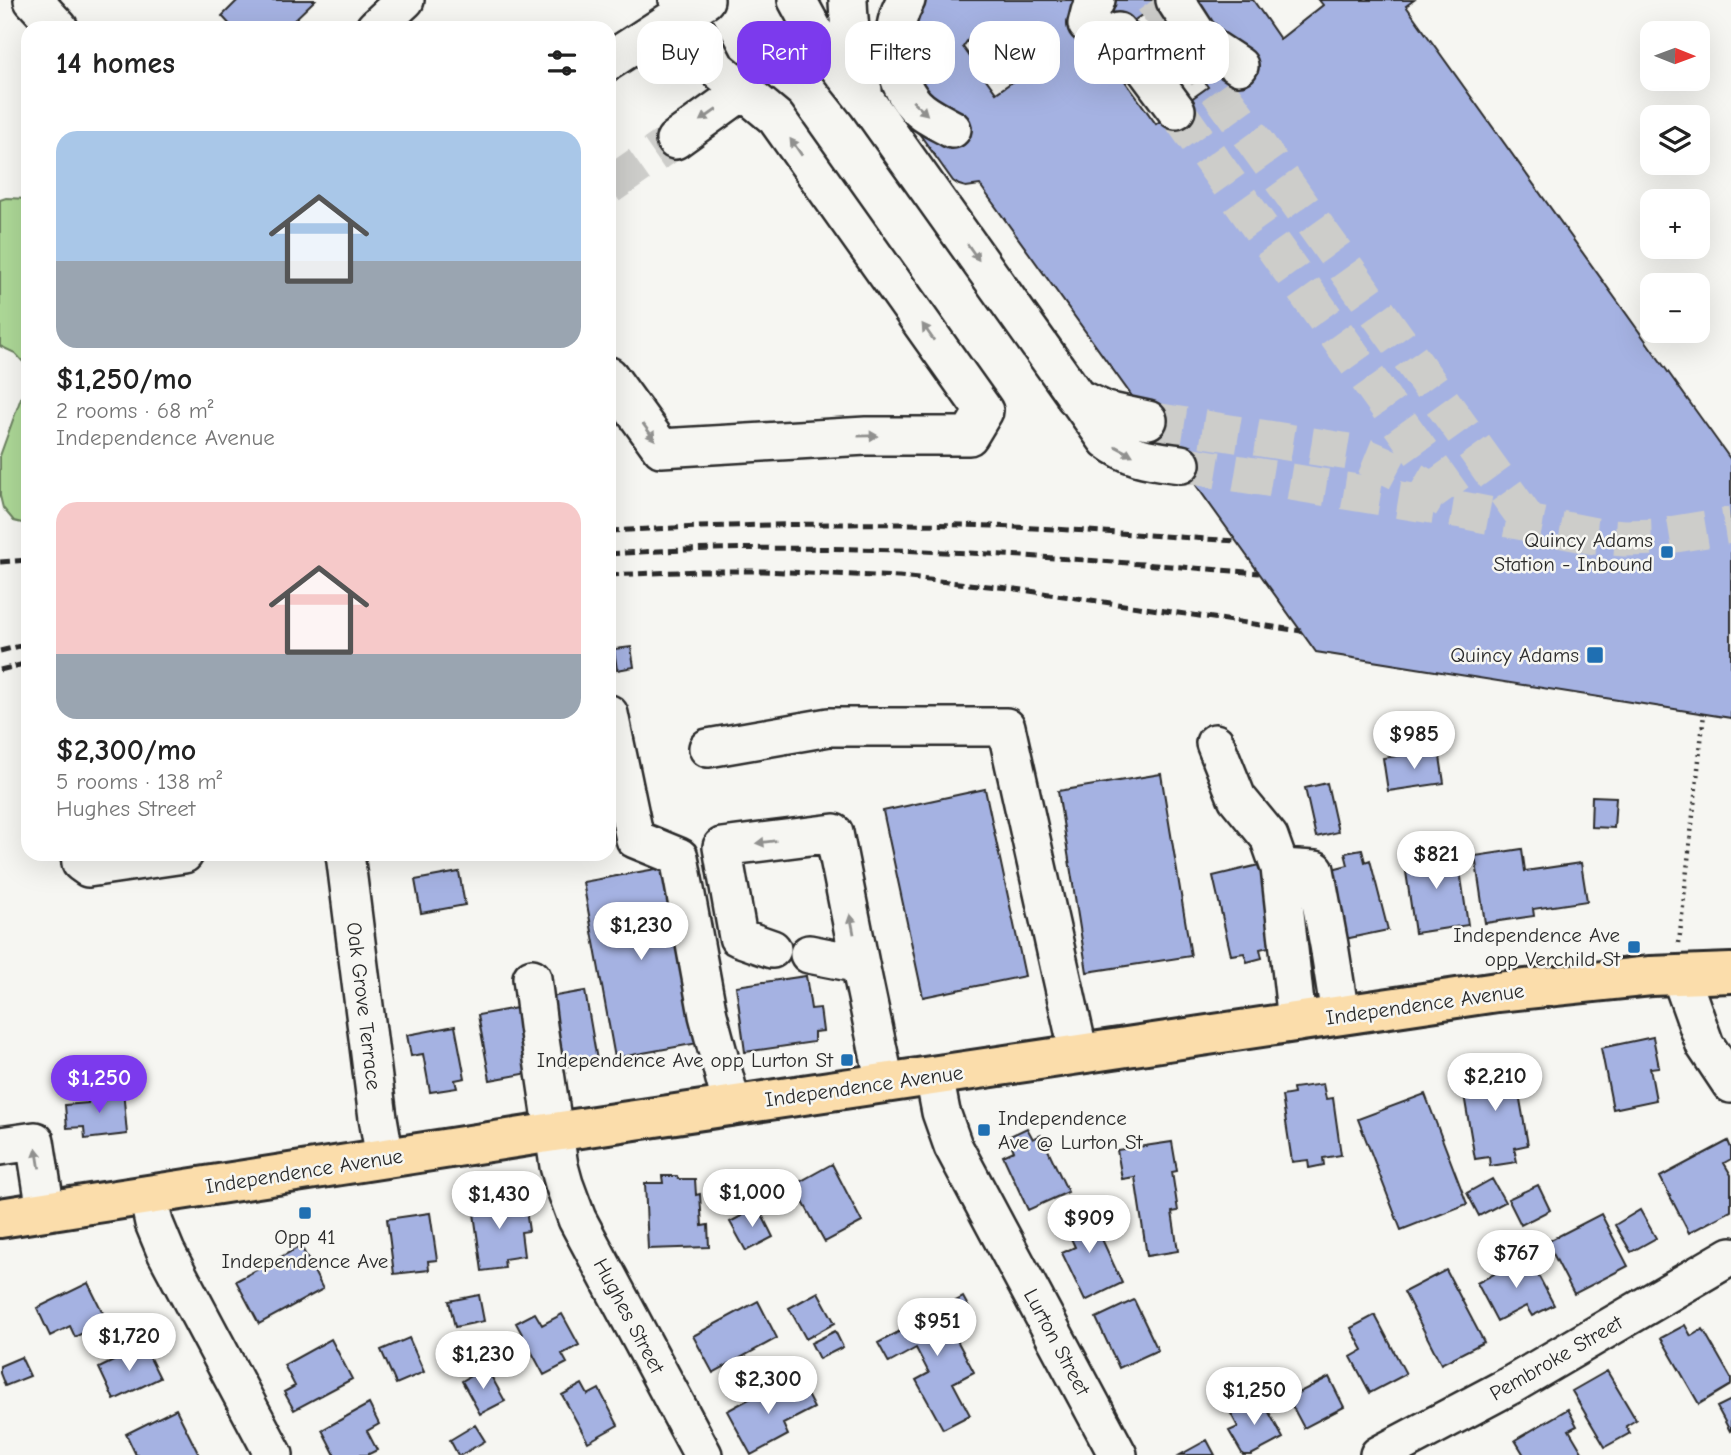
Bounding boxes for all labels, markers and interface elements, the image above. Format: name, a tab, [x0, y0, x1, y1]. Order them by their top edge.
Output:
chip: Buy	[637, 21, 723, 84]
chip: Rent	[737, 21, 831, 84]
chip: Filters	[845, 21, 955, 84]
chip: New	[969, 21, 1060, 84]
chip: Apartment	[1074, 21, 1229, 84]
north arrow	[1640, 21, 1710, 91]
map controls	[1640, 21, 1710, 343]
icon: filters	[543, 44, 581, 82]
text: 14 homes	[56, 46, 175, 81]
one-way arrow	[911, 99, 928, 115]
button: layers	[1640, 105, 1710, 175]
one-way arrow	[700, 108, 718, 122]
one-way arrow	[789, 138, 803, 156]
icon: home	[256, 176, 382, 302]
button: +	[1640, 189, 1710, 259]
one-way arrow	[965, 243, 979, 261]
button: −	[1640, 273, 1710, 343]
one-way arrow	[921, 323, 935, 341]
text: $1,250/mo	[56, 362, 192, 397]
text: 2 rooms · 68 m²	[56, 397, 214, 424]
one-way arrow	[642, 423, 656, 441]
text: Independence Avenue	[56, 424, 275, 451]
one-way arrow	[857, 430, 879, 442]
one-way arrow	[1115, 444, 1135, 456]
place label: Quincy Adams Station - Inbound	[1494, 528, 1653, 576]
marker: Quincy Adams Station - Inbound	[1659, 544, 1675, 560]
icon: home	[256, 547, 382, 673]
place label: Quincy Adams	[1450, 643, 1579, 667]
marker: Quincy Adams	[1585, 645, 1605, 665]
pin: $985	[1373, 712, 1455, 771]
text: $985	[1389, 720, 1439, 747]
text: $2,300/mo	[56, 733, 196, 768]
text: 5 rooms · 138 m²	[56, 768, 222, 795]
text: Hughes Street	[56, 795, 195, 822]
pin: $821	[1395, 832, 1477, 891]
one-way arrow	[755, 836, 777, 847]
text: $821	[1413, 840, 1459, 867]
pin: $1,230	[584, 902, 698, 962]
text: $1,230	[609, 911, 673, 938]
one-way arrow	[847, 913, 858, 935]
street label: Oak Grove Terrace	[342, 921, 386, 1091]
place label: Independence Ave opp Verchild St	[1453, 923, 1621, 971]
marker: Independence Ave opp Verchild St	[1626, 939, 1642, 955]
street label: Independence Avenue	[1324, 978, 1526, 1030]
place label: Independence Ave opp Lurton St	[537, 1048, 834, 1072]
marker: Independence Ave opp Lurton St	[839, 1052, 855, 1068]
pin: $2,210	[1438, 1054, 1552, 1113]
pin: $1,250	[42, 1056, 156, 1115]
street label: Independence Avenue	[763, 1060, 965, 1112]
text: $2,210	[1463, 1062, 1527, 1089]
text: $1,250	[67, 1064, 131, 1091]
place label: Independence Ave @ Lurton St	[998, 1106, 1144, 1154]
marker: Independence Ave @ Lurton St	[976, 1122, 992, 1138]
street label: Independence Avenue	[204, 1144, 404, 1198]
one-way arrow	[32, 1147, 43, 1169]
pin: $1,000	[695, 1170, 809, 1229]
pin: $1,430	[442, 1172, 556, 1231]
text: $1,000	[719, 1178, 785, 1205]
text: $1,430	[468, 1180, 530, 1207]
pin: $909	[1048, 1196, 1130, 1255]
text: $909	[1063, 1204, 1115, 1231]
marker: Opp 41 Independence Ave	[297, 1205, 313, 1221]
place label: Opp 41 Independence Ave	[222, 1225, 388, 1273]
pin: $767	[1475, 1230, 1557, 1290]
text: $767	[1493, 1239, 1539, 1266]
street label: Hughes Street	[589, 1254, 670, 1379]
street label: Lurton Street	[1019, 1285, 1096, 1400]
pin: $951	[896, 1298, 978, 1358]
text: $951	[913, 1307, 961, 1334]
street label: Pembroke Street	[1486, 1310, 1627, 1406]
pin: $1,720	[72, 1314, 186, 1373]
text: $1,720	[98, 1322, 160, 1349]
pin: $1,230	[426, 1332, 540, 1391]
text: $1,230	[451, 1340, 515, 1367]
pin: $2,300	[711, 1356, 825, 1416]
text: $2,300	[734, 1365, 802, 1392]
pin: $1,250	[1197, 1368, 1311, 1427]
text: $1,250	[1222, 1376, 1286, 1403]

